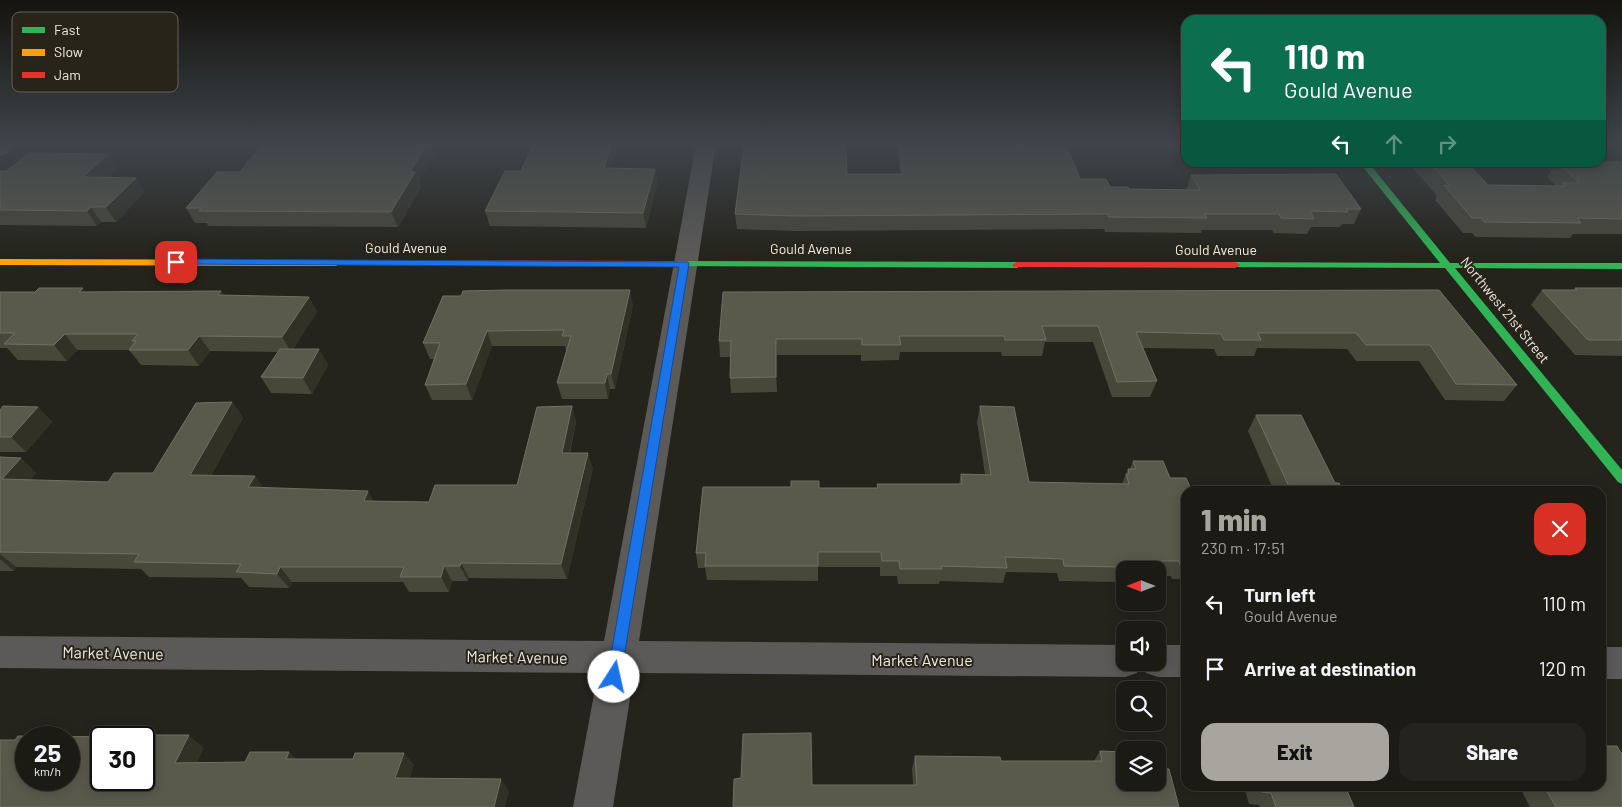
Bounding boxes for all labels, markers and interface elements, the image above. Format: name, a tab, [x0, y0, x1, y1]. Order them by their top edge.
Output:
legend	[12, 12, 178, 92]
text: Fast	[54, 21, 80, 38]
text: 110 m	[1284, 34, 1365, 76]
icon: left	[1201, 35, 1266, 100]
text: Slow	[54, 43, 83, 60]
text: Jam	[54, 66, 81, 83]
text: Gould Avenue	[1284, 76, 1413, 102]
icon: left	[1327, 130, 1355, 158]
icon: ahead	[1380, 130, 1408, 158]
icon: right	[1433, 130, 1461, 158]
street label: Gould Avenue	[365, 239, 447, 256]
street label: Gould Avenue	[770, 240, 852, 257]
pin	[155, 241, 197, 283]
street label: Gould Avenue	[1175, 241, 1257, 258]
icon: arrive	[162, 248, 190, 276]
street label: Northwest 21st Street	[1457, 253, 1553, 366]
text: 1 min	[1201, 501, 1267, 537]
button: close	[1534, 503, 1586, 555]
text: 230 m · 17:51	[1201, 538, 1285, 557]
north arrow	[1116, 561, 1166, 611]
map controls	[1116, 561, 1166, 791]
text: Turn left	[1244, 583, 1315, 606]
icon: left	[1201, 590, 1229, 618]
text: 110 m	[1542, 592, 1586, 615]
text: Gould Avenue	[1244, 606, 1338, 625]
button: sound	[1116, 621, 1166, 671]
street label: Market Avenue	[62, 642, 164, 663]
street label: Market Avenue	[466, 646, 568, 667]
position arrow	[587, 650, 639, 702]
street label: Market Avenue	[871, 650, 973, 669]
icon: arrive	[1201, 655, 1229, 683]
text: Arrive at destination	[1244, 657, 1416, 680]
text: 120 m	[1539, 657, 1586, 680]
button: search	[1116, 681, 1166, 731]
button: Exit	[1201, 723, 1389, 781]
button: Share	[1399, 723, 1586, 781]
speed limit sign: 30	[90, 726, 155, 791]
text: 25	[34, 737, 61, 767]
button: layers	[1116, 741, 1166, 791]
text: km/h	[34, 764, 61, 778]

